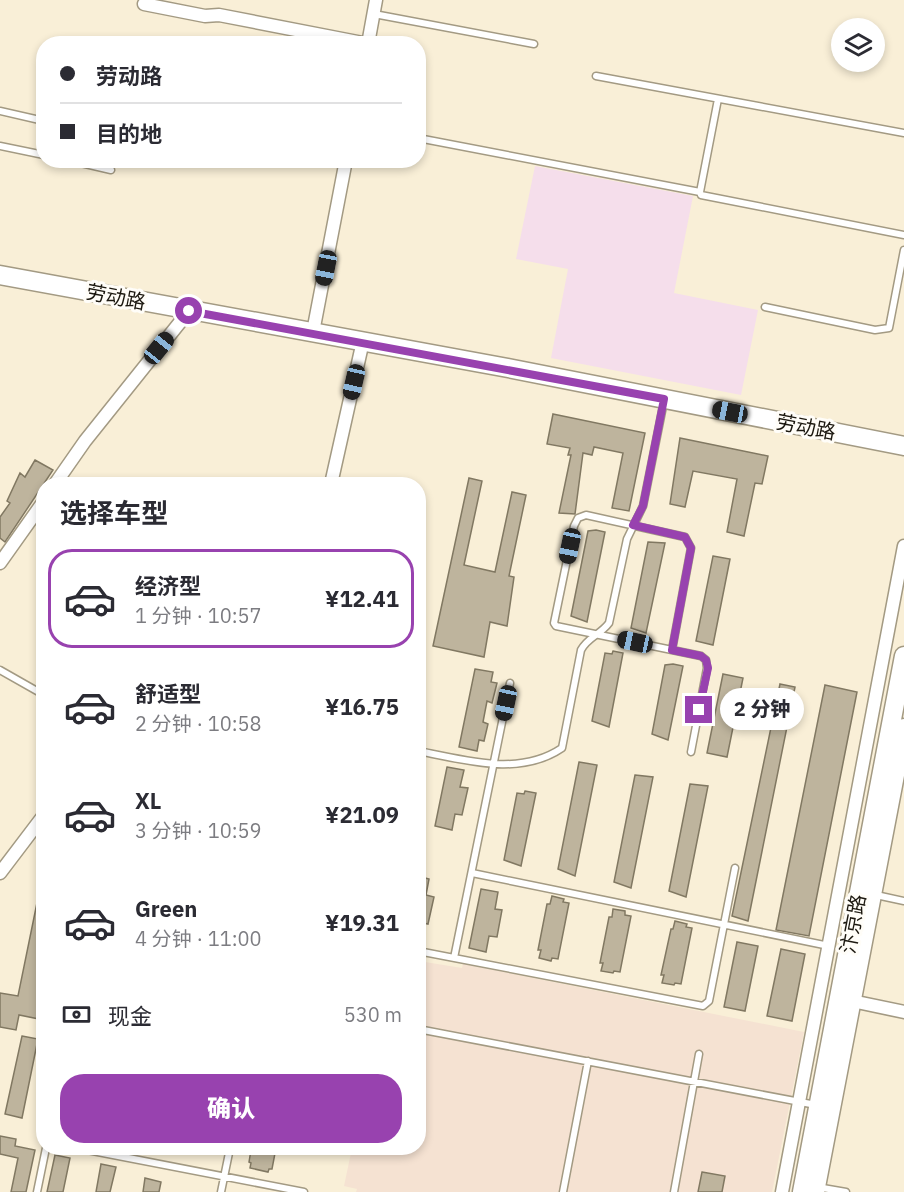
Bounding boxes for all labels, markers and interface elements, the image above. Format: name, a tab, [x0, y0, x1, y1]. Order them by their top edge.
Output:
map controls	[831, 18, 885, 72]
button: layers	[831, 18, 885, 72]
text: 劳动路	[96, 61, 162, 90]
text: 目的地	[96, 119, 162, 148]
car	[314, 249, 338, 287]
street label: 劳动路	[84, 278, 148, 315]
route start	[175, 297, 202, 324]
car	[141, 328, 177, 368]
car	[341, 362, 367, 402]
car	[711, 400, 749, 424]
street label: 劳动路	[774, 408, 838, 445]
text: 选择车型	[60, 495, 168, 530]
car	[557, 527, 583, 565]
text: 经济型	[135, 571, 201, 600]
icon: car	[63, 572, 117, 626]
text: ¥12.41	[325, 584, 399, 613]
text: 1 分钟 · 10:57	[135, 602, 262, 629]
car	[616, 629, 654, 655]
text: 舒适型	[135, 679, 201, 708]
icon: car	[63, 680, 117, 734]
car	[493, 684, 519, 722]
callout: 2 分钟	[720, 689, 804, 731]
text: ¥16.75	[325, 692, 399, 721]
text: 2 分钟	[734, 695, 790, 722]
route end	[685, 696, 712, 723]
text: 2 分钟 · 10:58	[135, 710, 262, 737]
text: XL	[135, 786, 161, 815]
icon: car	[63, 788, 117, 842]
text: ¥21.09	[325, 800, 399, 829]
text: 3 分钟 · 10:59	[135, 817, 262, 844]
street label: 汴京路	[834, 892, 871, 956]
text: Green	[135, 894, 197, 923]
icon: car	[63, 896, 117, 950]
text: ¥19.31	[325, 908, 399, 937]
text: 4 分钟 · 11:00	[135, 925, 262, 952]
icon: cash	[60, 998, 93, 1031]
text: 现金	[108, 1001, 152, 1030]
text: 530 m	[344, 1001, 402, 1028]
button: 确认	[60, 1074, 402, 1143]

